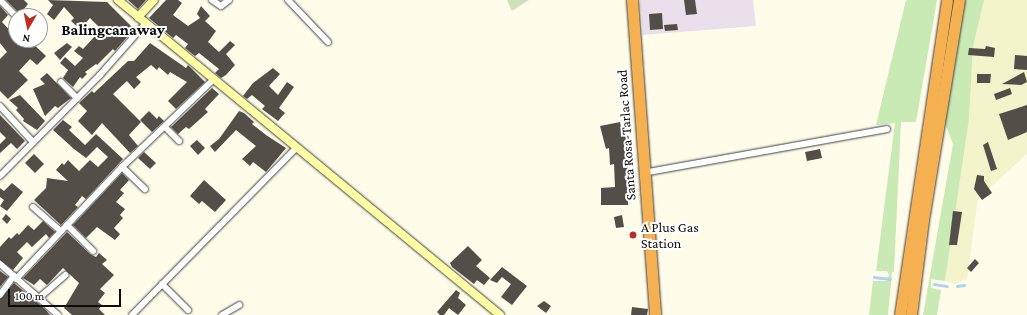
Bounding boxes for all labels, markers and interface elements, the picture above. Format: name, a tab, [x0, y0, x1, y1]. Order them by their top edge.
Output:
north arrow	[8, 8, 48, 48]
district label: Balingcanaway	[61, 20, 165, 40]
text: N	[22, 32, 31, 45]
street label: Santa Rosa-Tarlac Road	[613, 69, 639, 201]
place label: A Plus Gas Station	[641, 219, 699, 252]
marker: A Plus Gas Station	[628, 230, 638, 240]
scale bar	[10, 281, 123, 307]
text: 100 m	[15, 289, 44, 303]

